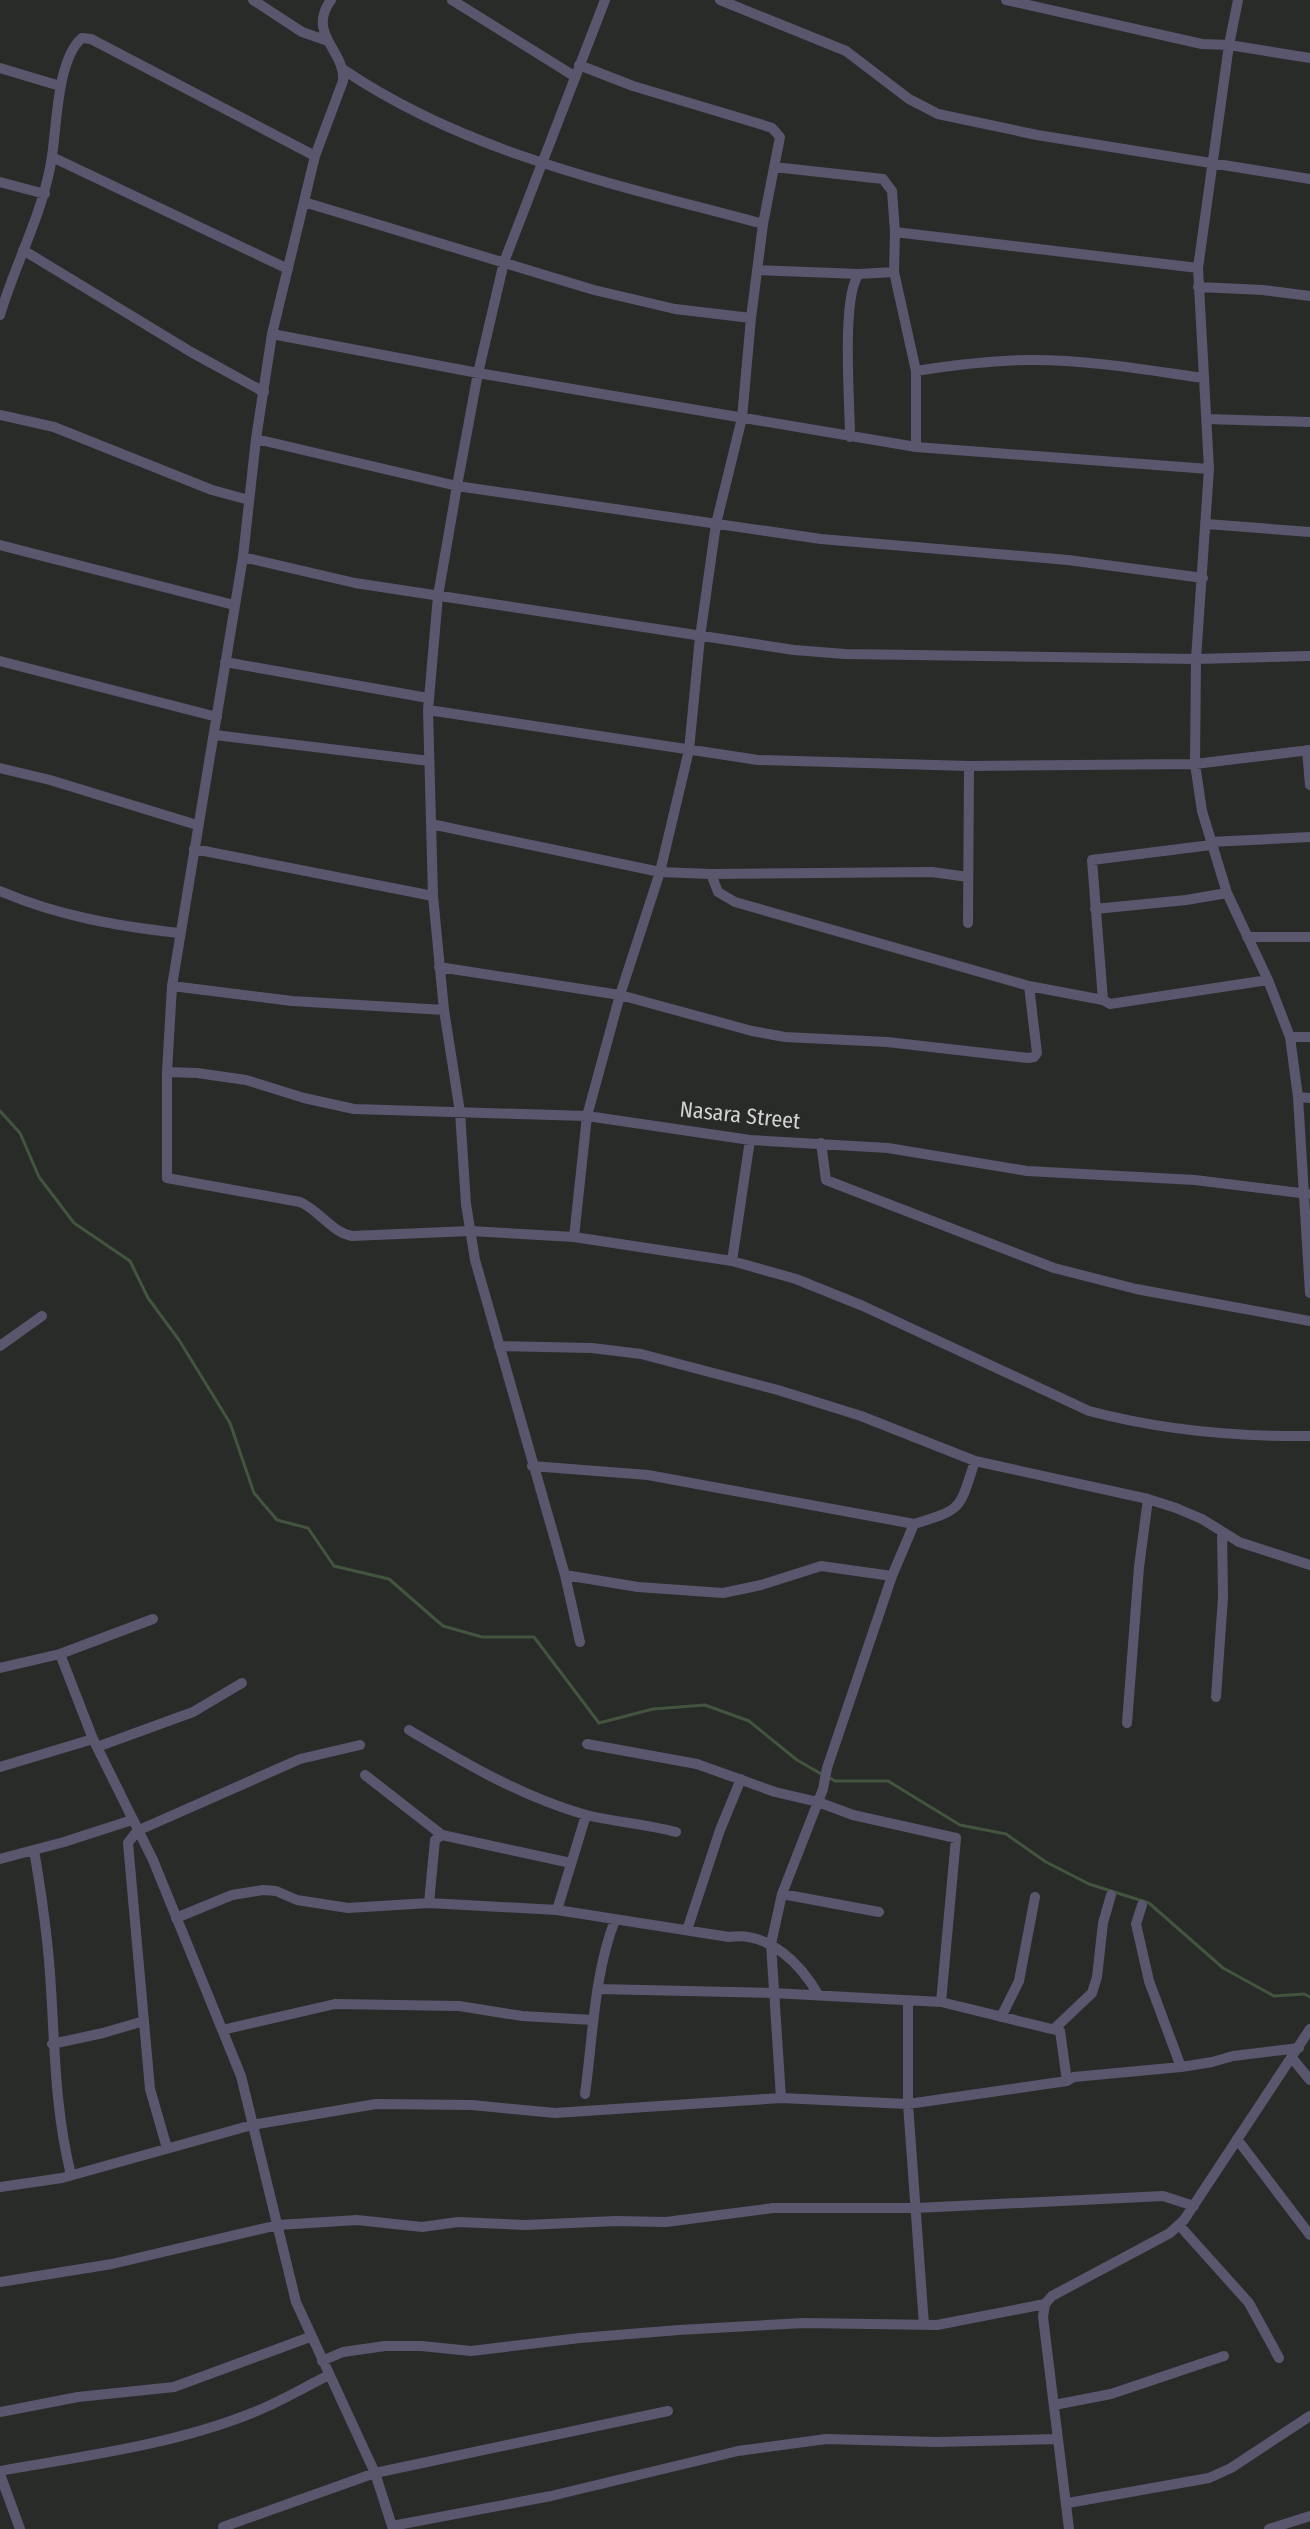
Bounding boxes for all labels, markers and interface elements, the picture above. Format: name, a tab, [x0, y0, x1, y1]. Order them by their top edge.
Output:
street label: Nasara Street	[678, 1095, 802, 1135]

